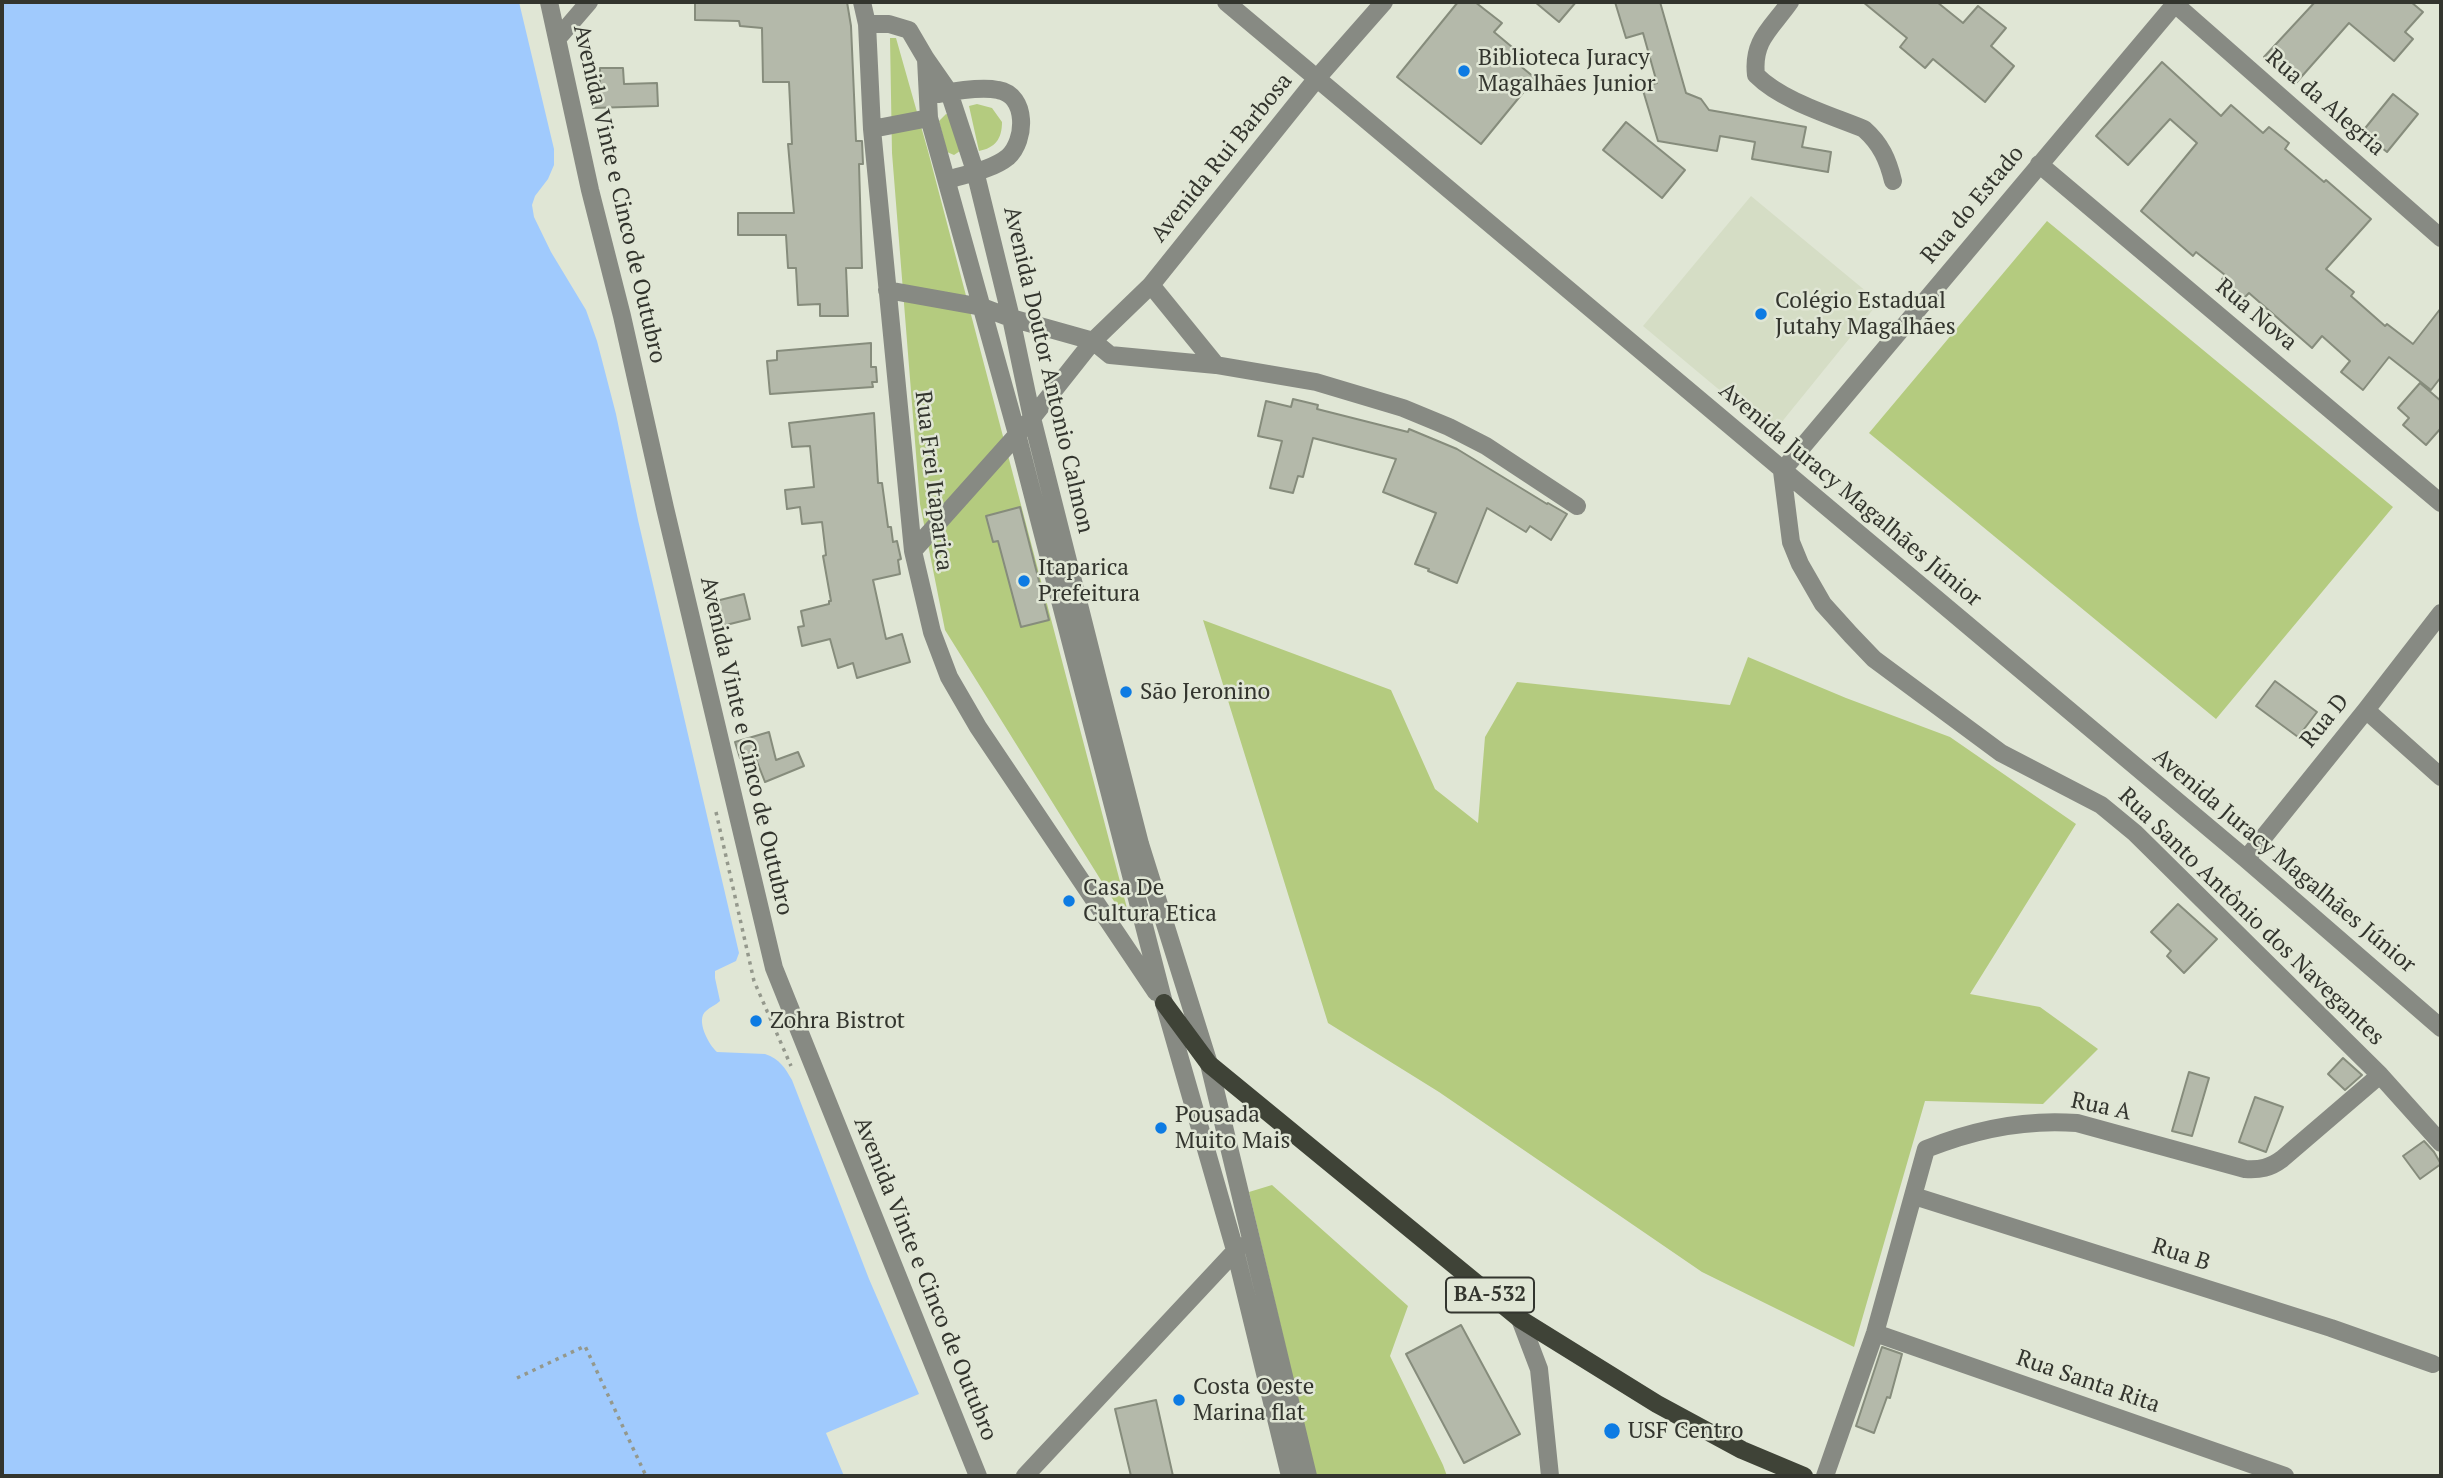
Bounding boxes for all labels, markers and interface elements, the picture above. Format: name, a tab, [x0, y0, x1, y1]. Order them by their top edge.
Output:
street label: Avenida Vinte e Cinco de Outubro	[567, 22, 671, 366]
place label: Biblioteca Juracy Magalhães Junior	[1478, 44, 1656, 98]
street label: Rua da Alegria	[2260, 44, 2390, 162]
marker: Biblioteca Juracy Magalhães Junior	[1456, 63, 1472, 79]
street label: Avenida Rui Barbosa	[1145, 68, 1299, 248]
street label: Rua do Estado	[1916, 141, 2030, 269]
street label: Avenida Doutor Antonio Calmon	[997, 204, 1099, 536]
street label: Rua Nova	[2210, 273, 2302, 357]
place label: Colégio Estadual Jutahy Magalhães	[1775, 287, 1956, 341]
marker: Colégio Estadual Jutahy Magalhães	[1753, 306, 1769, 322]
street label: Avenida Juracy Magalhães Júnior	[1713, 377, 1987, 613]
street label: Rua Frei Itaparica	[908, 389, 958, 573]
place label: Itaparica Prefeitura	[1038, 554, 1140, 608]
marker: Itaparica Prefeitura	[1016, 573, 1032, 589]
street label: Avenida Vinte e Cinco de Outubro	[694, 574, 798, 918]
place label: São Jeronino	[1140, 678, 1270, 706]
marker: São Jeronino	[1118, 684, 1134, 700]
street label: Rua D	[2295, 688, 2355, 754]
street label: Avenida Juracy Magalhães Júnior	[2147, 743, 2421, 979]
street label: Rua Santo Antônio dos Navegantes	[2112, 782, 2390, 1052]
place label: Casa De Cultura Etica	[1083, 874, 1217, 928]
marker: Casa De Cultura Etica	[1061, 893, 1077, 909]
place label: Zohra Bistrot	[770, 1007, 905, 1035]
marker: Zohra Bistrot	[748, 1013, 764, 1029]
street label: Rua A	[2068, 1087, 2134, 1127]
place label: Pousada Muito Mais	[1175, 1101, 1290, 1155]
street label: Avenida Vinte e Cinco de Outubro	[847, 1113, 1003, 1445]
marker: Pousada Muito Mais	[1153, 1120, 1169, 1136]
street label: Rua B	[2149, 1233, 2213, 1277]
road number: BA-532	[1446, 1278, 1534, 1312]
street label: Rua Santa Rita	[2013, 1345, 2163, 1419]
place label: Costa Oeste Marina flat	[1193, 1373, 1314, 1427]
marker: Costa Oeste Marina flat	[1171, 1392, 1187, 1408]
place label: USF Centro	[1628, 1417, 1743, 1445]
marker: USF Centro	[1602, 1421, 1622, 1441]

